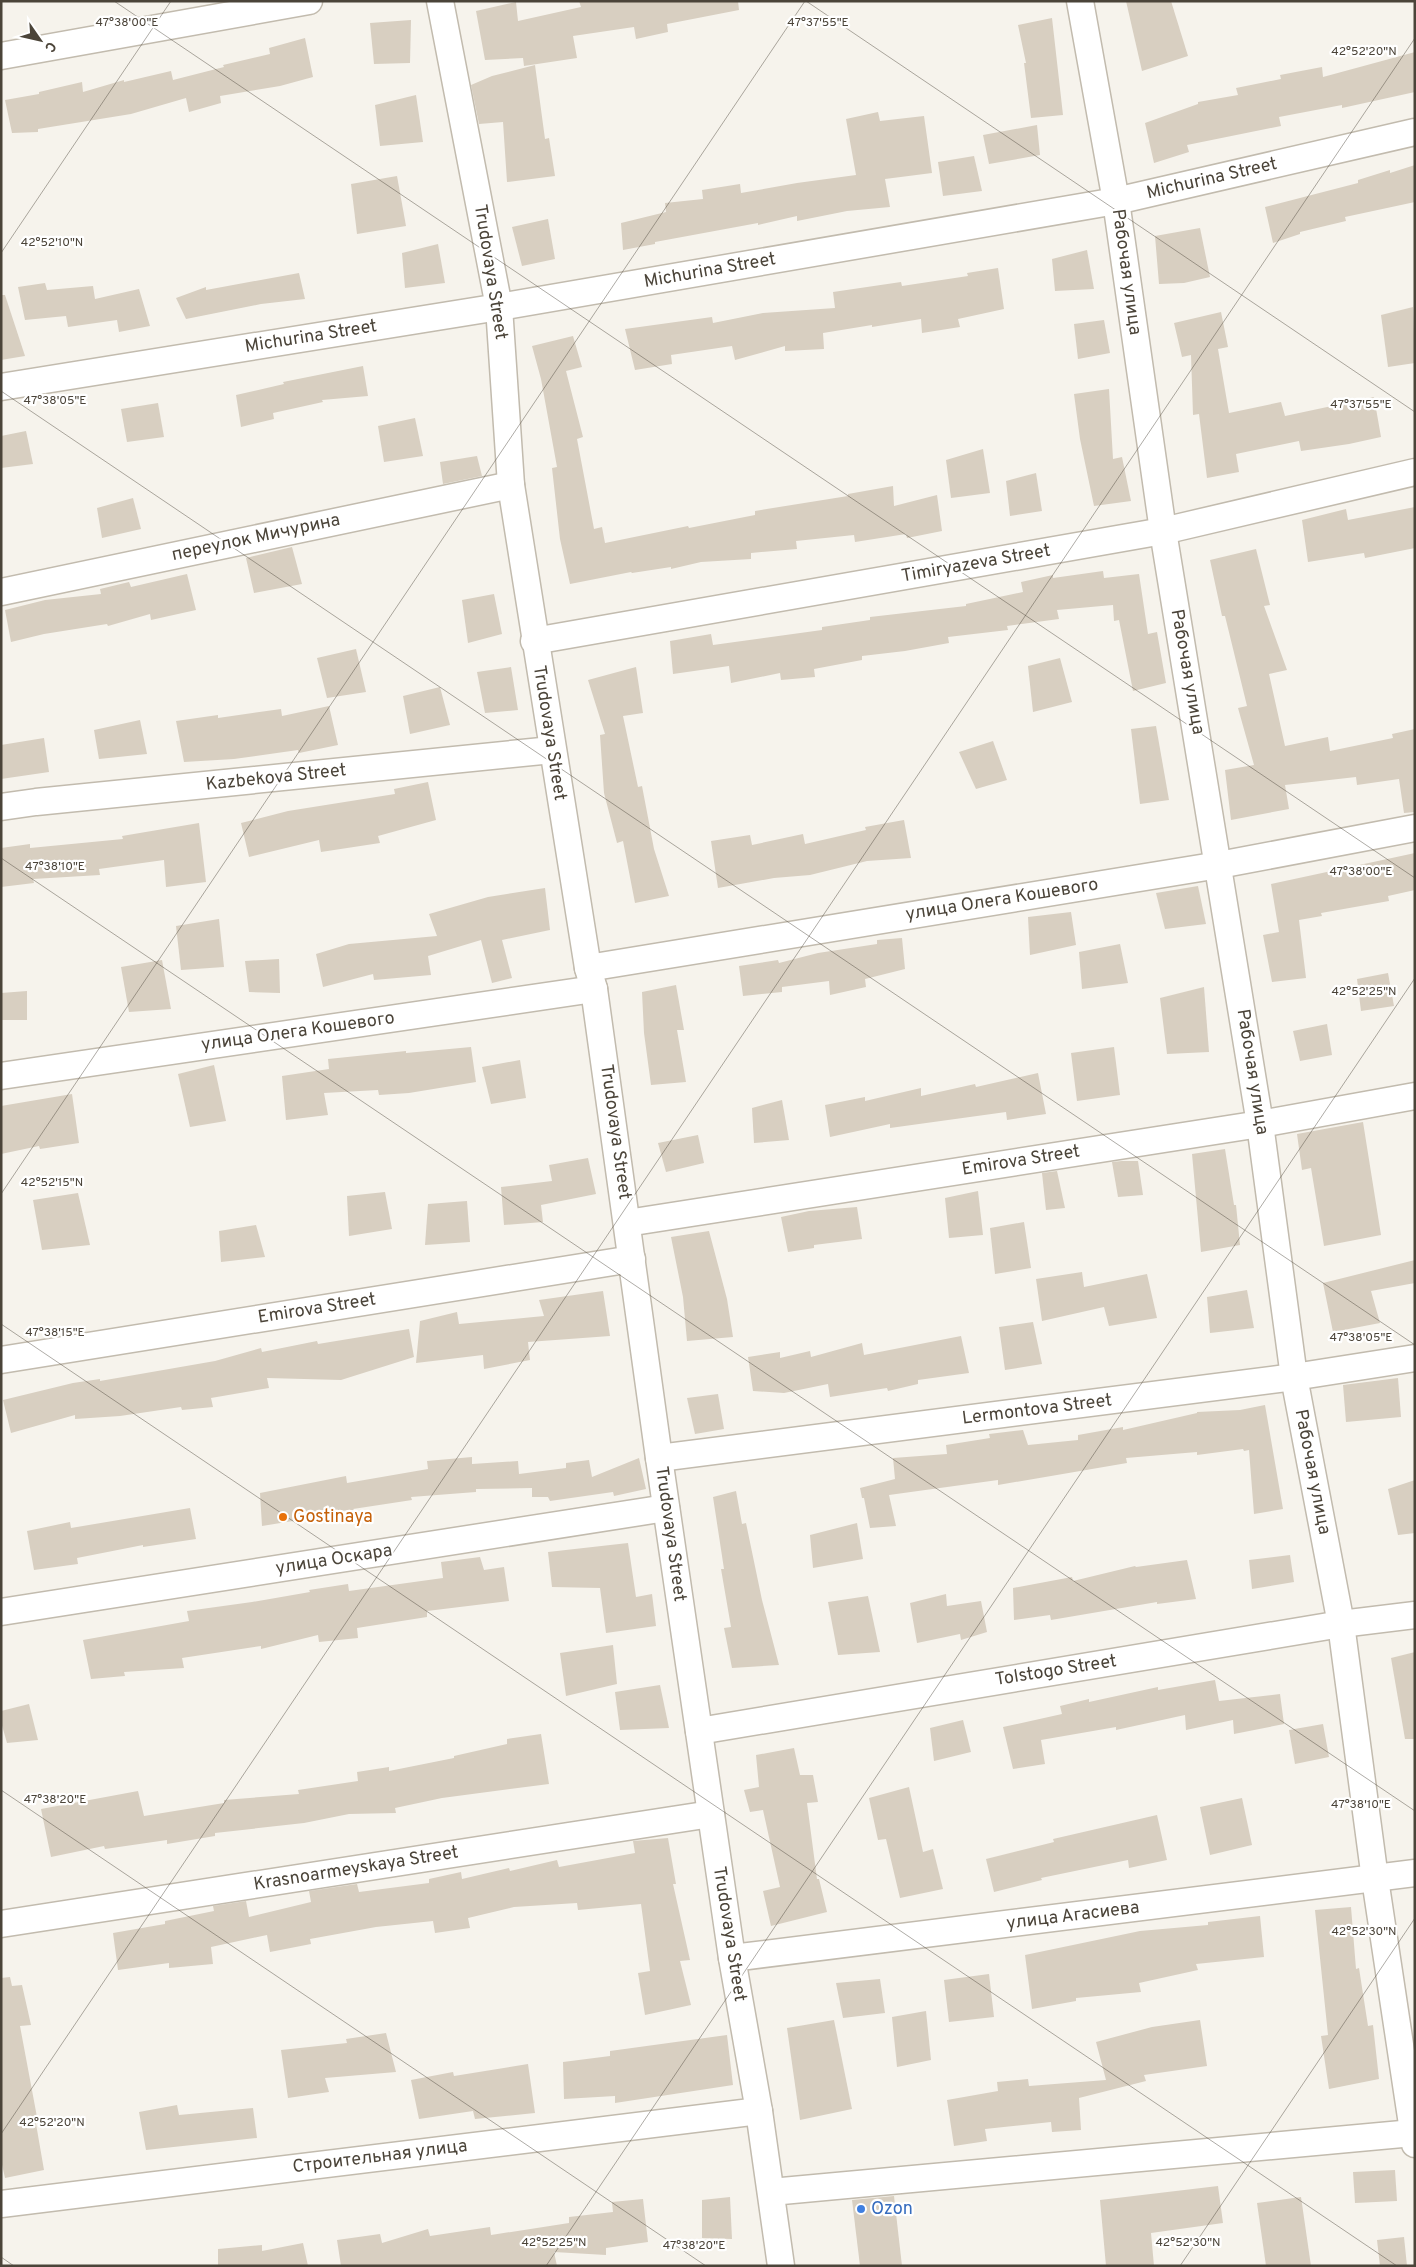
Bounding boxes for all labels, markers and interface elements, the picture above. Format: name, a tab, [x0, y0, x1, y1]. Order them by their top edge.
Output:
north arrow	[15, 15, 65, 65]
text: 47°38'00"E	[96, 15, 158, 31]
text: 47°37'55"E	[787, 15, 849, 31]
text: С	[40, 38, 59, 55]
text: 42°52'20"N	[1331, 44, 1397, 60]
street label: Michurina Street	[1144, 153, 1280, 205]
street label: Trudovaya Street	[468, 203, 512, 341]
street label: Рабочая улица	[1106, 207, 1146, 337]
text: 42°52'10"N	[21, 235, 83, 251]
street label: Michurina Street	[642, 248, 778, 294]
street label: Michurina Street	[243, 315, 379, 359]
text: 47°38'05"E	[24, 393, 86, 409]
text: 47°37'55"E	[1330, 397, 1392, 413]
street label: переулок Мичурина	[170, 509, 342, 567]
street label: Timiryazeva Street	[900, 540, 1052, 588]
street label: Рабочая улица	[1165, 607, 1209, 737]
street label: Trudovaya Street	[527, 664, 571, 802]
street label: Kazbekova Street	[205, 759, 347, 797]
text: 47°38'10"E	[25, 859, 85, 875]
text: 47°38'00"E	[1330, 864, 1392, 880]
street label: улица Олега Кошевого	[904, 873, 1100, 927]
text: 42°52'25"N	[1331, 984, 1397, 1000]
street label: улица Олега Кошевого	[200, 1007, 396, 1057]
street label: Рабочая улица	[1231, 1007, 1273, 1137]
street label: Trudovaya Street	[594, 1063, 636, 1201]
street label: Emirova Street	[960, 1140, 1082, 1182]
text: 42°52'15"N	[21, 1175, 83, 1191]
street label: Emirova Street	[256, 1288, 378, 1330]
text: 47°38'15"E	[25, 1325, 85, 1341]
text: 47°38'05"E	[1330, 1330, 1392, 1346]
street label: Lermontova Street	[961, 1389, 1113, 1431]
street label: Рабочая улица	[1289, 1407, 1335, 1537]
street label: Trudovaya Street	[649, 1465, 691, 1603]
place label: Gostinaya	[293, 1506, 373, 1529]
marker: Gostinaya	[277, 1511, 289, 1523]
street label: улица Оскара	[274, 1539, 394, 1581]
street label: Tolstogo Street	[994, 1650, 1118, 1692]
text: 47°38'20"E	[24, 1792, 86, 1808]
text: 47°38'10"E	[1331, 1797, 1391, 1813]
street label: Krasnoarmeyskaya Street	[252, 1841, 460, 1897]
street label: Trudovaya Street	[707, 1865, 751, 2003]
street label: улица Агасиева	[1005, 1896, 1141, 1936]
text: 42°52'30"N	[1331, 1924, 1397, 1940]
text: 42°52'20"N	[19, 2115, 85, 2131]
street label: Строительная улица	[291, 2135, 469, 2179]
place label: Ozon	[871, 2198, 913, 2221]
marker: Ozon	[855, 2203, 867, 2215]
text: 42°52'25"N	[521, 2235, 587, 2251]
text: 42°52'30"N	[1155, 2235, 1221, 2251]
text: 47°38'20"E	[663, 2238, 725, 2254]

